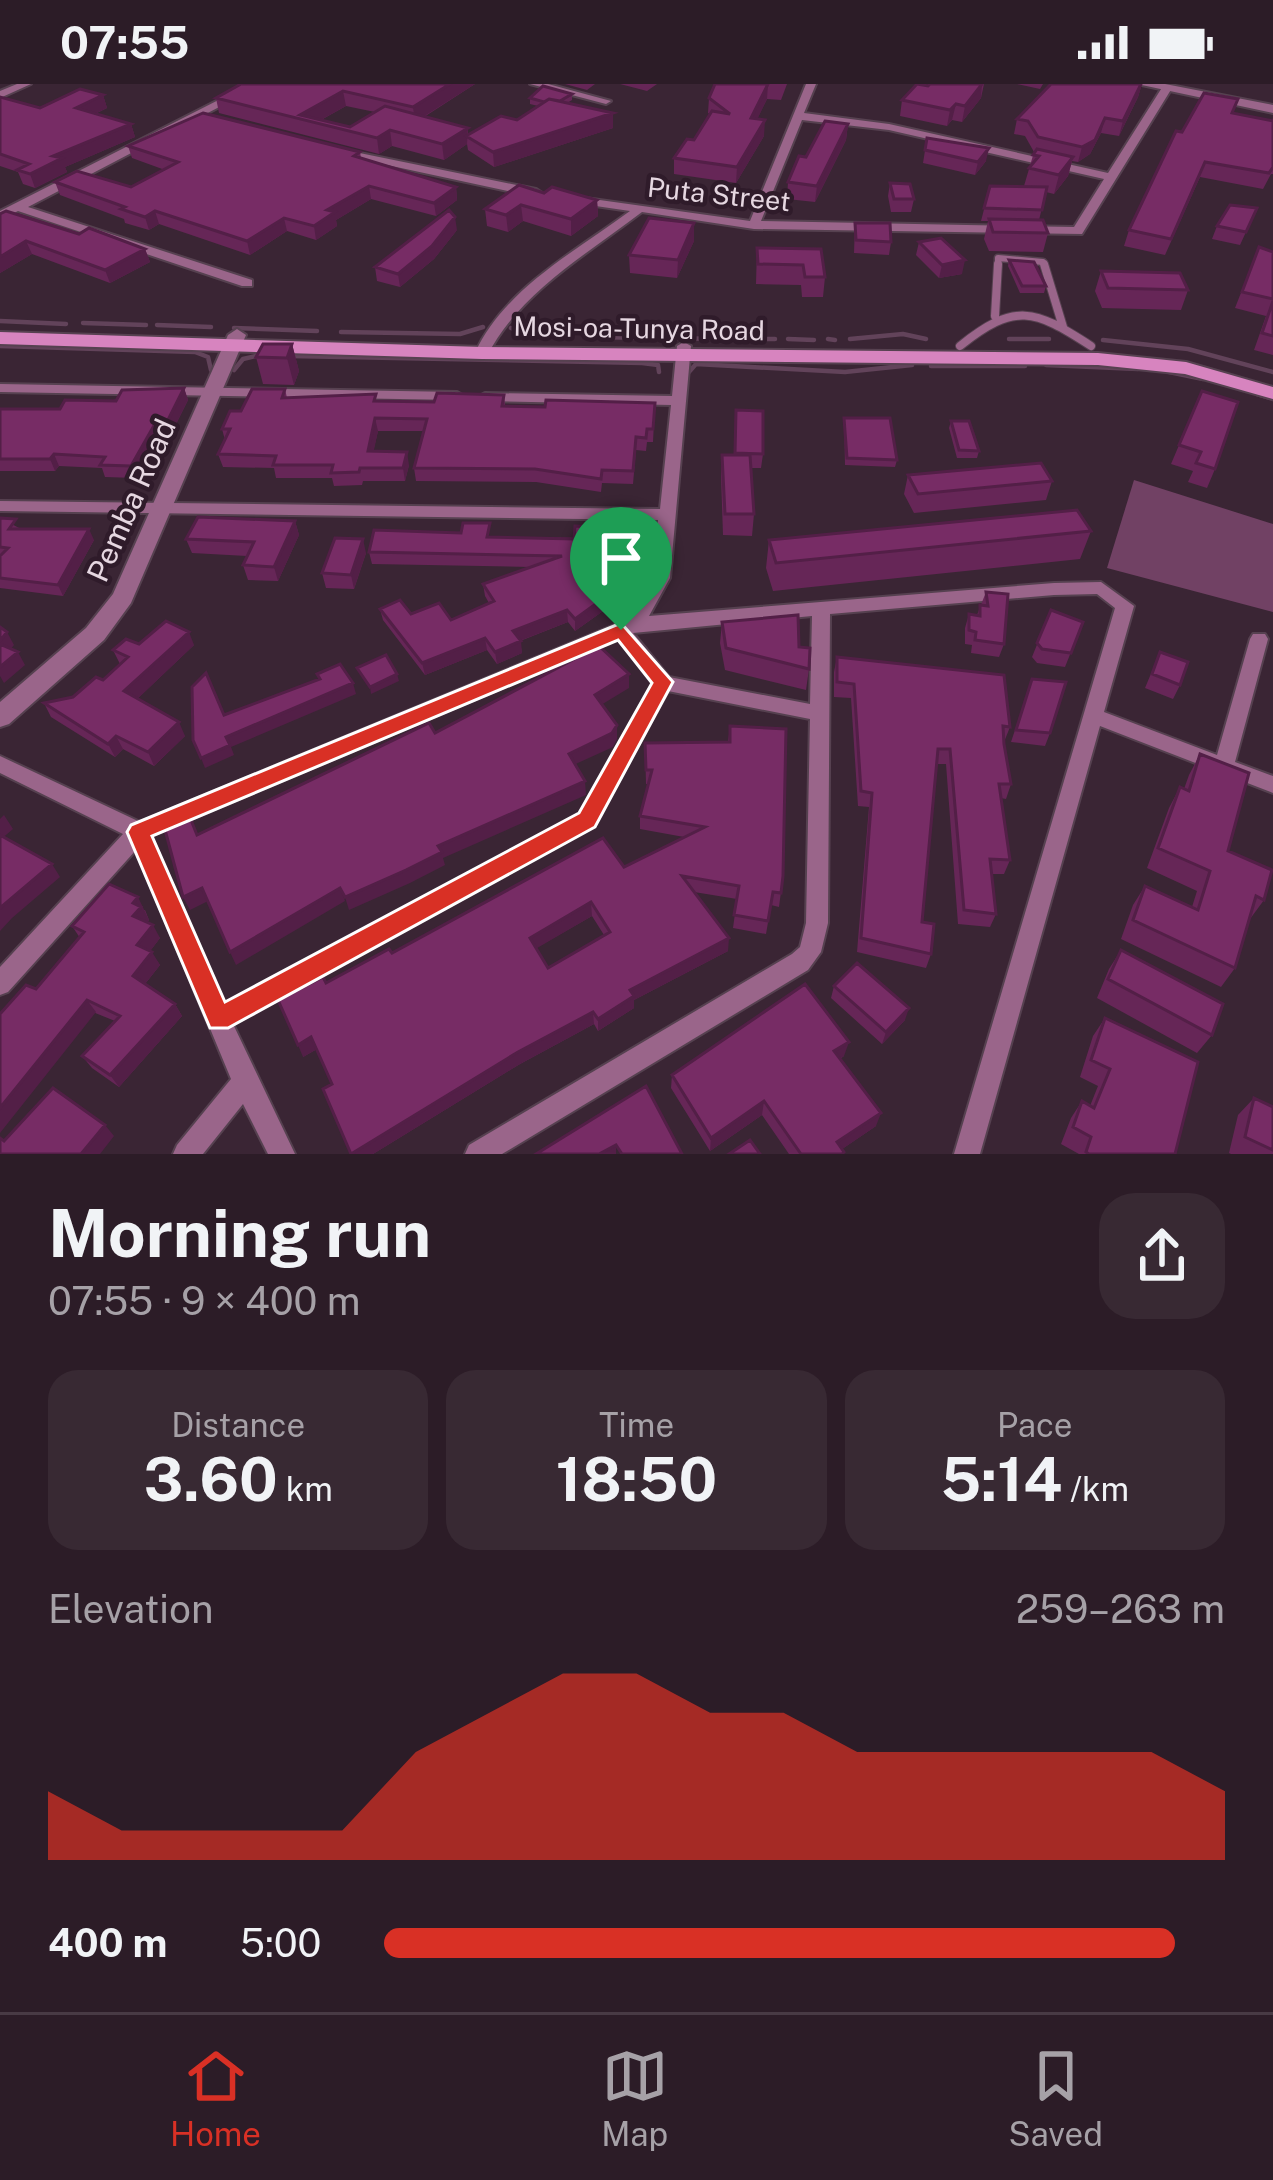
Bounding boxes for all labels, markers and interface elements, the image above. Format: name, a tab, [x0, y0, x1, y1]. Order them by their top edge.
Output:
text: 07:55	[60, 16, 189, 69]
street label: Puta Street	[646, 171, 792, 217]
street label: Mosi-oa-Tunya Road	[513, 310, 765, 346]
street label: Pemba Road	[79, 413, 183, 587]
pin	[570, 507, 672, 630]
icon: arrive	[588, 525, 654, 591]
button: share	[1099, 1193, 1225, 1319]
text: Morning run	[48, 1194, 431, 1272]
text: 07:55 · 9 × 400 m	[48, 1278, 361, 1324]
text: Distance	[171, 1406, 305, 1444]
text: Time	[599, 1406, 674, 1444]
text: Pace	[997, 1406, 1073, 1444]
text: 3.60	[144, 1444, 278, 1515]
text: 18:50	[556, 1444, 717, 1515]
text: 5:14	[941, 1444, 1062, 1515]
text: km	[278, 1470, 333, 1508]
text: /km	[1062, 1470, 1129, 1508]
text: Elevation	[48, 1586, 214, 1632]
text: 259–263 m	[1016, 1586, 1225, 1632]
text: 400 m	[48, 1920, 167, 1966]
text: 5:00	[240, 1920, 321, 1966]
tab: Home	[170, 2043, 261, 2153]
tab: Map	[601, 2043, 668, 2153]
tab: Saved	[1008, 2043, 1103, 2153]

